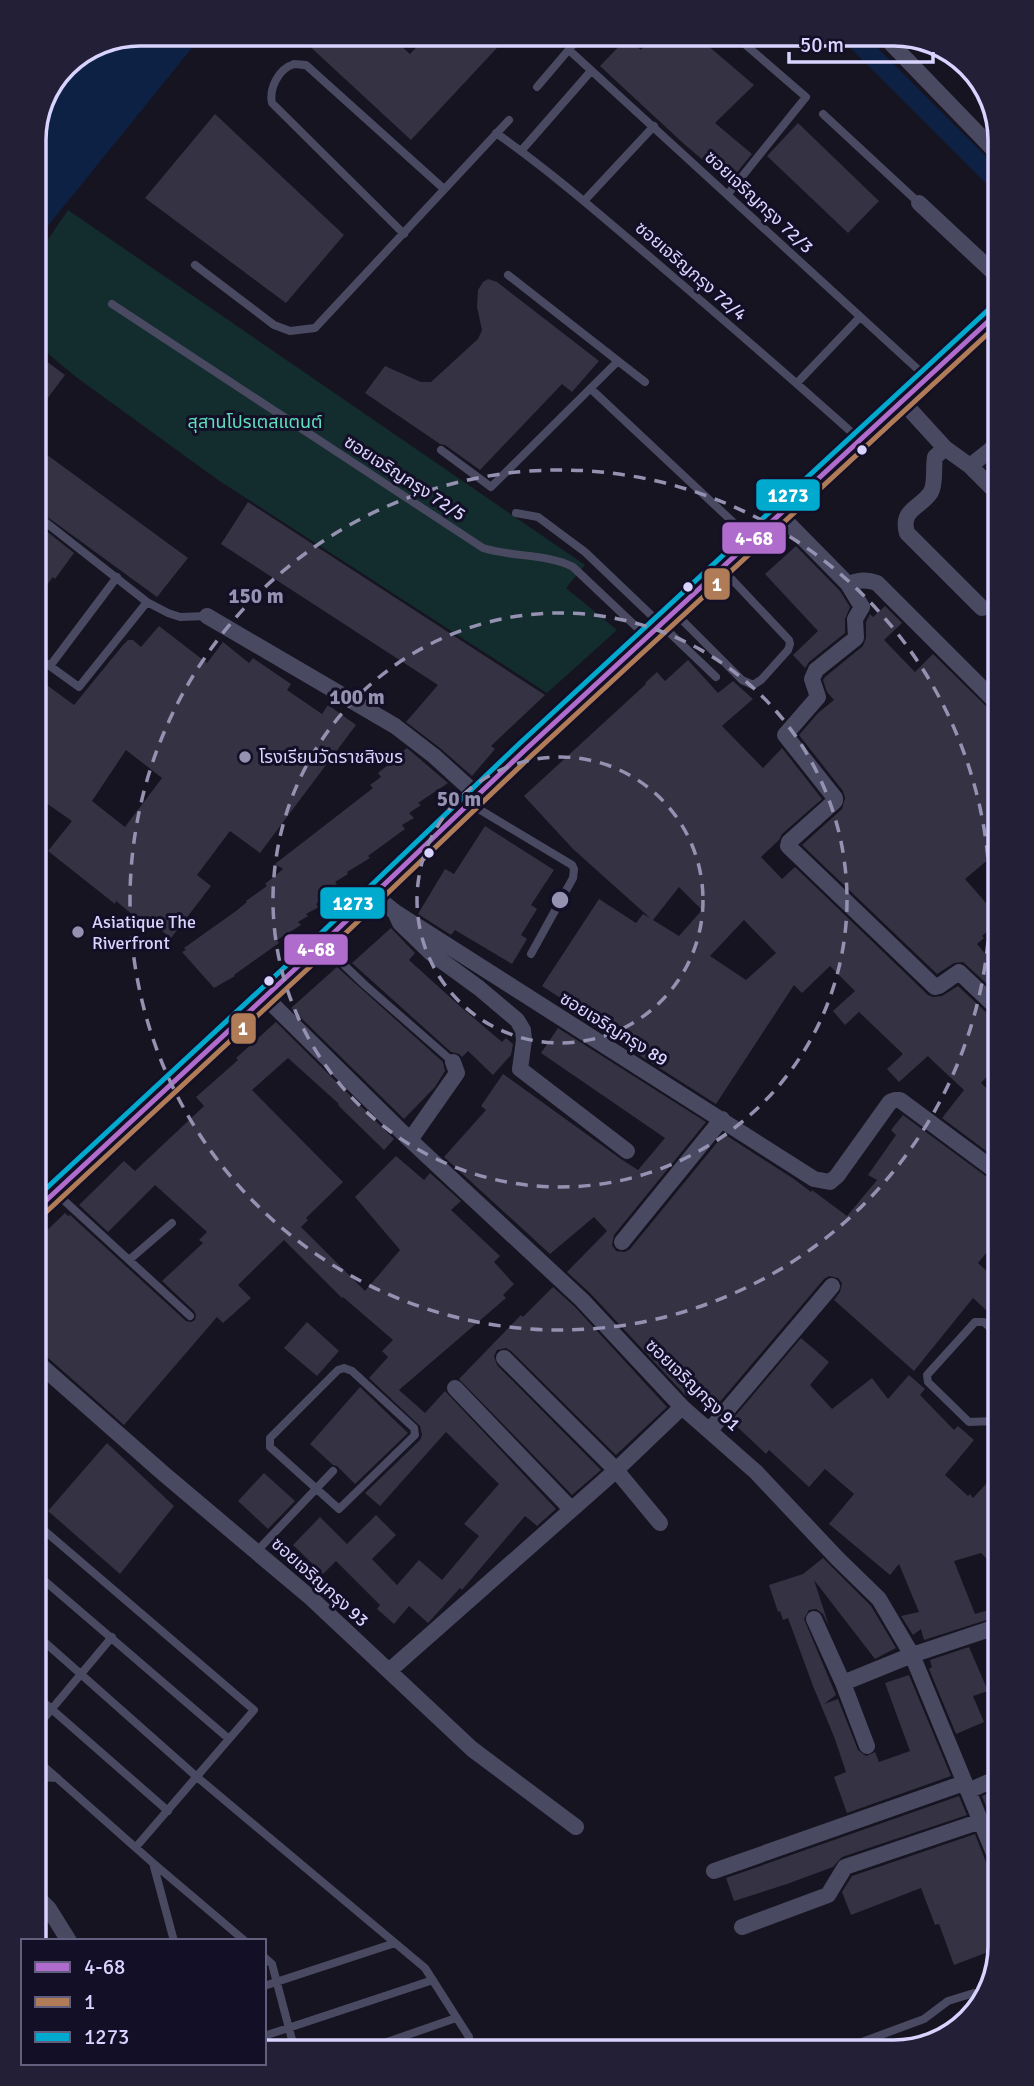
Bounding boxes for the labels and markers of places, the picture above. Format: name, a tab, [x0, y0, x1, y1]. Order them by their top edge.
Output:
unlabelled marker	[855, 443, 869, 457]
unlabelled marker	[681, 580, 695, 594]
place label: โรงเรียนวัดราชสิงขร	[259, 746, 403, 768]
marker: โรงเรียนวัดราชสิงขร	[237, 749, 253, 765]
unlabelled marker	[422, 846, 436, 860]
centre of rings	[548, 888, 572, 912]
place label: Asiatique The Riverfront	[92, 911, 196, 954]
marker: Asiatique The Riverfront	[70, 924, 86, 940]
unlabelled marker	[262, 974, 276, 988]

